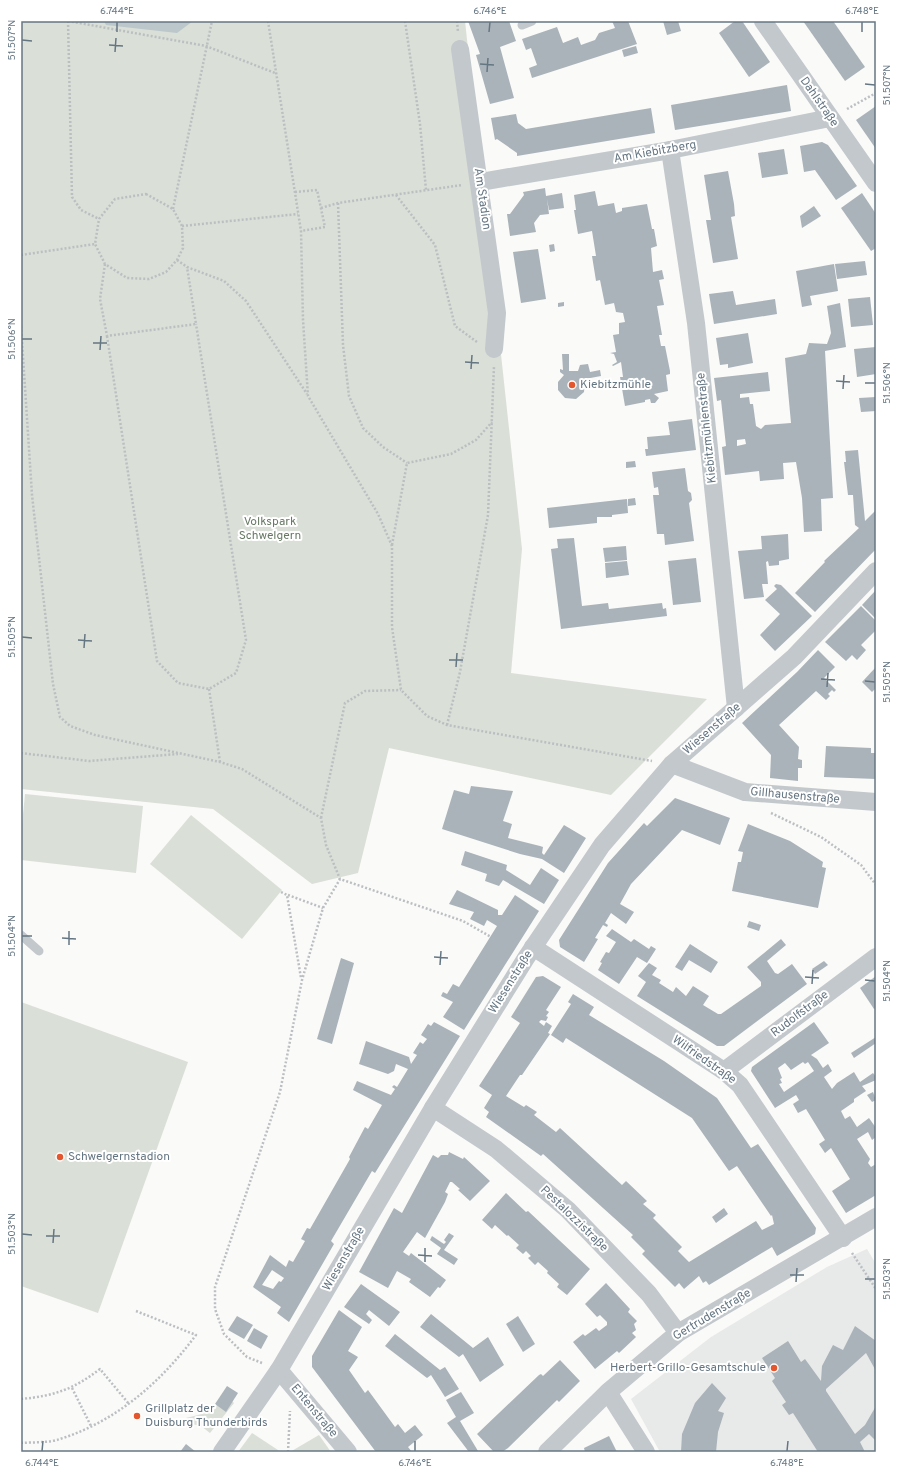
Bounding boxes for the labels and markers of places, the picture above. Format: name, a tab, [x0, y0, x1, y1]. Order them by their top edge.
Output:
place label: Kiebitzmühle	[580, 377, 651, 393]
marker: Kiebitzmühle	[567, 380, 577, 390]
place label: Schwelgernstadion	[68, 1149, 170, 1165]
marker: Schwelgernstadion	[55, 1152, 65, 1162]
place label: Herbert-Grillo-Gesamtschule	[610, 1360, 766, 1376]
marker: Herbert-Grillo-Gesamtschule	[769, 1363, 779, 1373]
place label: Grillplatz der Duisburg Thunderbirds	[145, 1401, 268, 1431]
marker: Grillplatz der Duisburg Thunderbirds	[132, 1411, 142, 1421]

